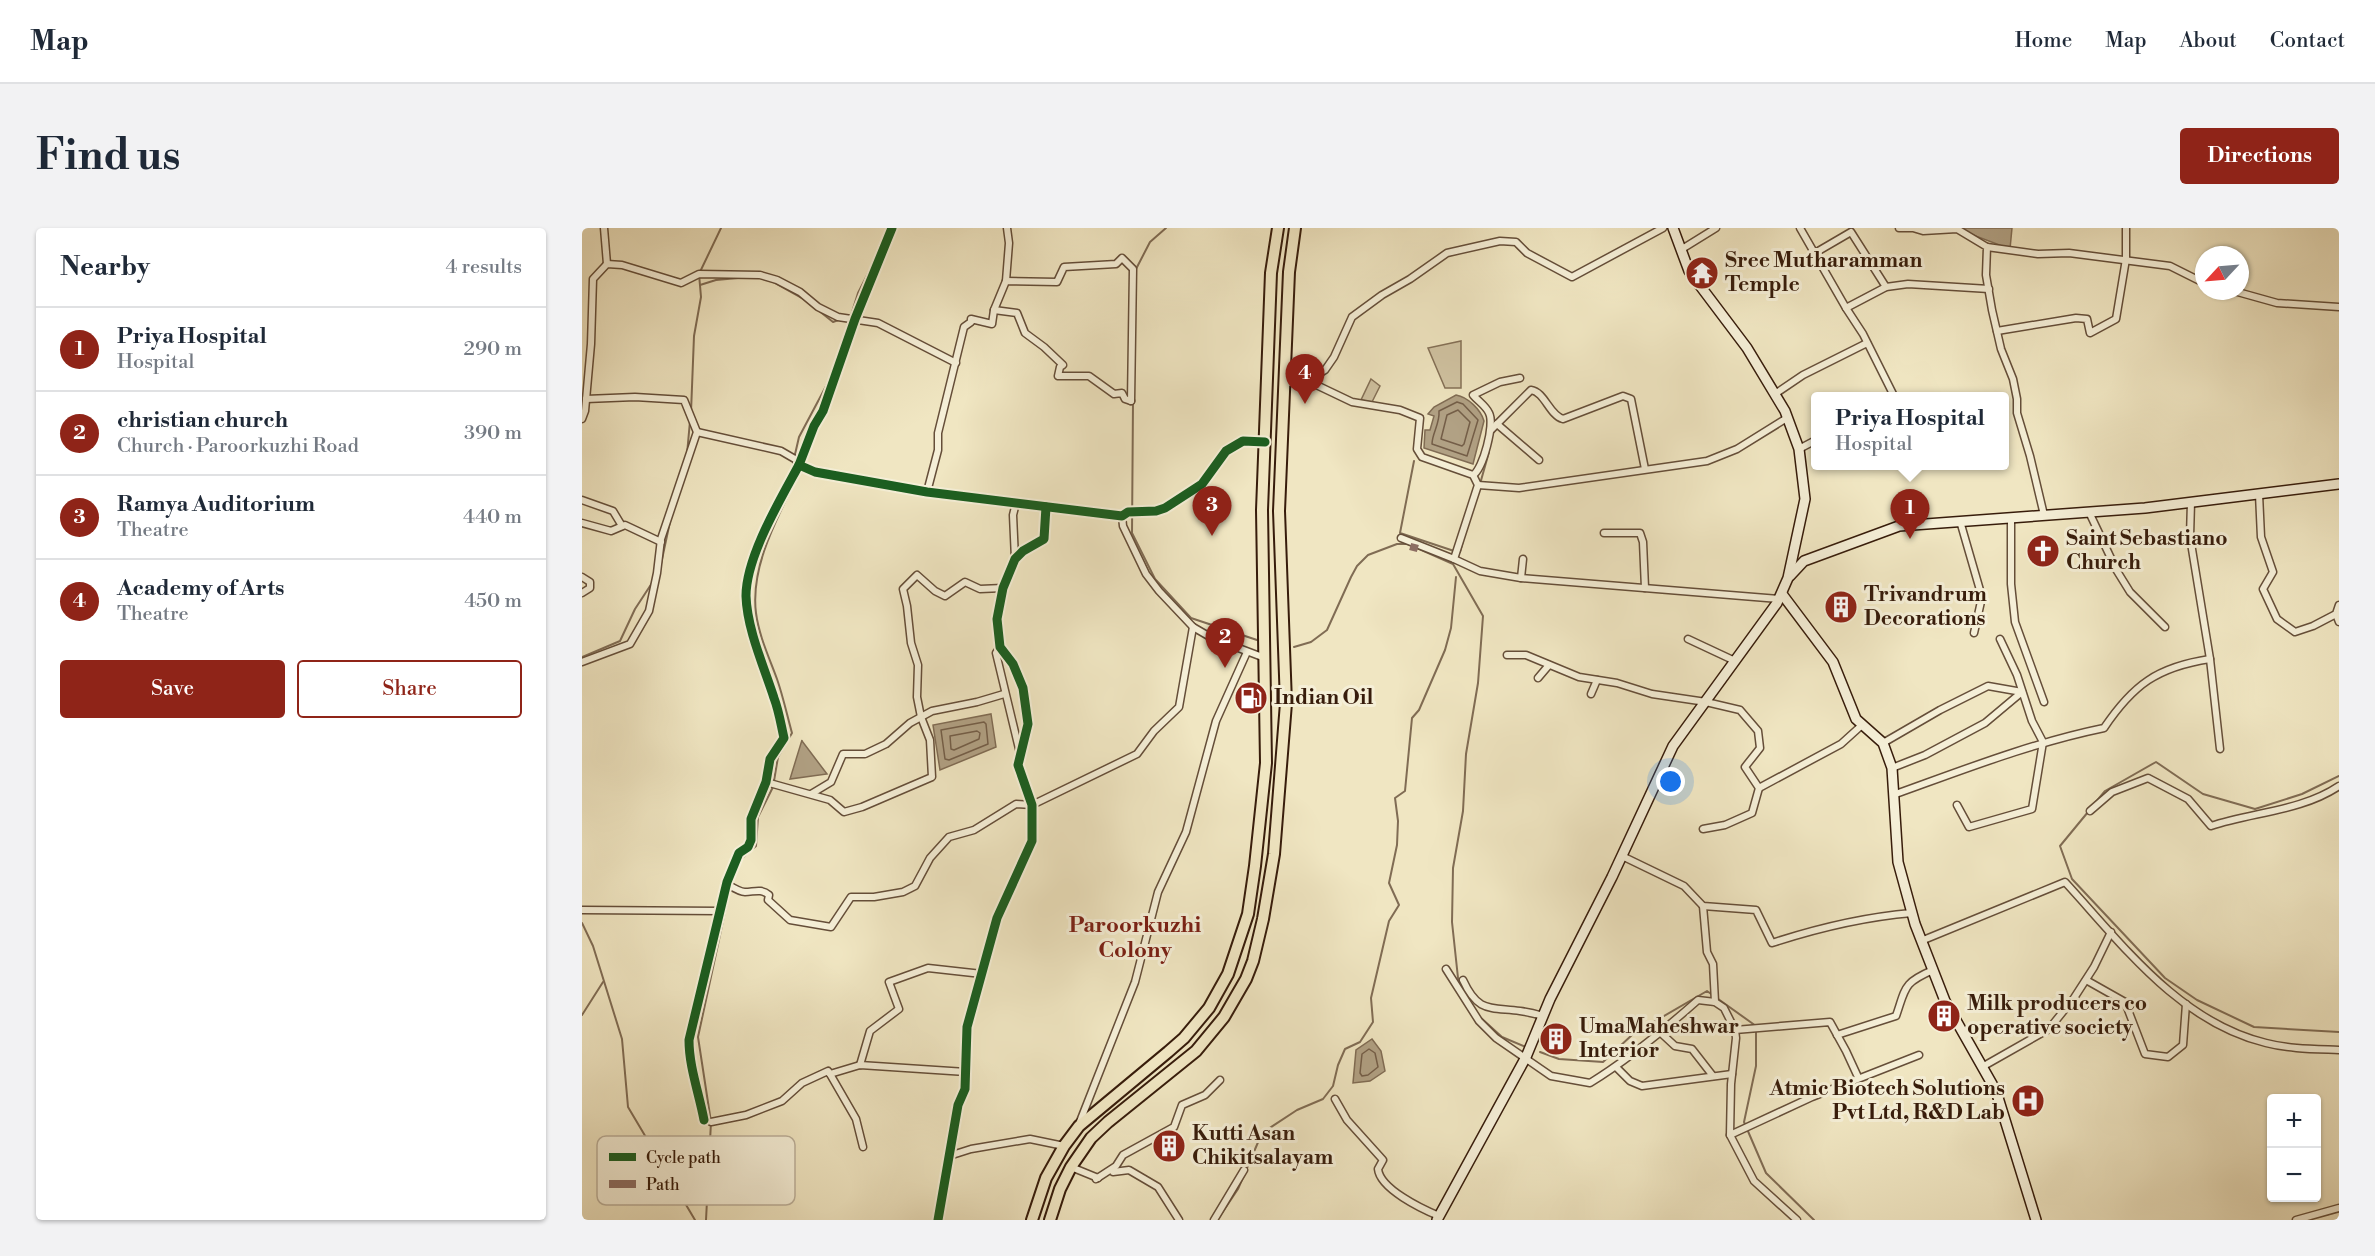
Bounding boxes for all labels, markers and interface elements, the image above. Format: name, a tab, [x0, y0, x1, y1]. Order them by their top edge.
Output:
text: Map	[30, 24, 89, 59]
text: Home	[2015, 28, 2072, 54]
text: Map	[2105, 28, 2147, 54]
text: About	[2180, 28, 2237, 54]
text: Contact	[2270, 28, 2345, 54]
button: Directions	[2180, 128, 2339, 184]
text: Find us	[36, 130, 180, 183]
north arrow	[2195, 246, 2249, 300]
place label: Sree Mutharamman Temple	[1725, 248, 1922, 298]
text: Nearby	[60, 251, 150, 283]
text: 4 results	[445, 255, 522, 280]
temple icon: Sree Mutharamman Temple	[1684, 255, 1720, 291]
text: Priya Hospital	[117, 323, 267, 350]
text: 1	[75, 337, 84, 362]
text: 290 m	[464, 337, 522, 362]
text: Hospital	[117, 350, 194, 375]
pin: 4	[1286, 354, 1324, 404]
popup	[1811, 392, 2009, 470]
text: Priya Hospital	[1835, 405, 1985, 432]
text: christian church	[117, 407, 288, 434]
text: 2	[73, 421, 86, 446]
text: 390 m	[464, 421, 522, 446]
text: Hospital	[1835, 432, 1913, 457]
text: Church · Paroorkuzhi Road	[117, 434, 359, 459]
pin: 3	[1192, 486, 1232, 536]
pin: 1	[1890, 490, 1930, 539]
text: Ramya Auditorium	[117, 491, 315, 518]
text: 3	[73, 505, 86, 530]
text: 440 m	[463, 505, 522, 530]
text: Theatre	[117, 518, 189, 543]
place label: Saint Sebastiano Church	[2066, 526, 2228, 576]
church icon: Saint Sebastiano Church	[2025, 533, 2061, 569]
text: Academy of Arts	[117, 575, 284, 602]
place label: Trivandrum Decorations	[1864, 582, 1987, 632]
text: 4	[73, 589, 86, 614]
text: 450 m	[464, 589, 522, 614]
building icon: Trivandrum Decorations	[1823, 589, 1859, 625]
text: Theatre	[117, 602, 189, 627]
pin: 2	[1206, 618, 1244, 668]
button: Save	[60, 660, 285, 718]
button: Share	[297, 660, 522, 718]
fuel station icon: Indian Oil	[1233, 680, 1269, 716]
place label: Indian Oil	[1274, 685, 1374, 711]
your location	[1656, 767, 1685, 796]
district label: Paroorkuzhi Colony	[1069, 912, 1201, 964]
place label: Milk producers co operative society	[1967, 991, 2147, 1041]
building icon: Milk producers co operative society	[1926, 998, 1962, 1034]
place label: UmaMaheshwar Interior	[1579, 1014, 1739, 1064]
building icon: UmaMaheshwar Interior	[1538, 1021, 1574, 1057]
place label: Atmic Biotech Solutions Pvt Ltd, R&D Lab	[1768, 1076, 2005, 1126]
hospital icon: Atmic Biotech Solutions Pvt Ltd, R&D Lab	[2010, 1083, 2046, 1119]
map controls	[2267, 1094, 2321, 1202]
button: +	[2267, 1094, 2321, 1148]
place label: Kutti Asan Chikitsalayam	[1192, 1121, 1333, 1171]
building icon: Kutti Asan Chikitsalayam	[1151, 1128, 1187, 1164]
legend	[597, 1136, 795, 1205]
text: Cycle path	[646, 1148, 721, 1168]
button: −	[2267, 1148, 2321, 1202]
text: Path	[646, 1175, 680, 1195]

